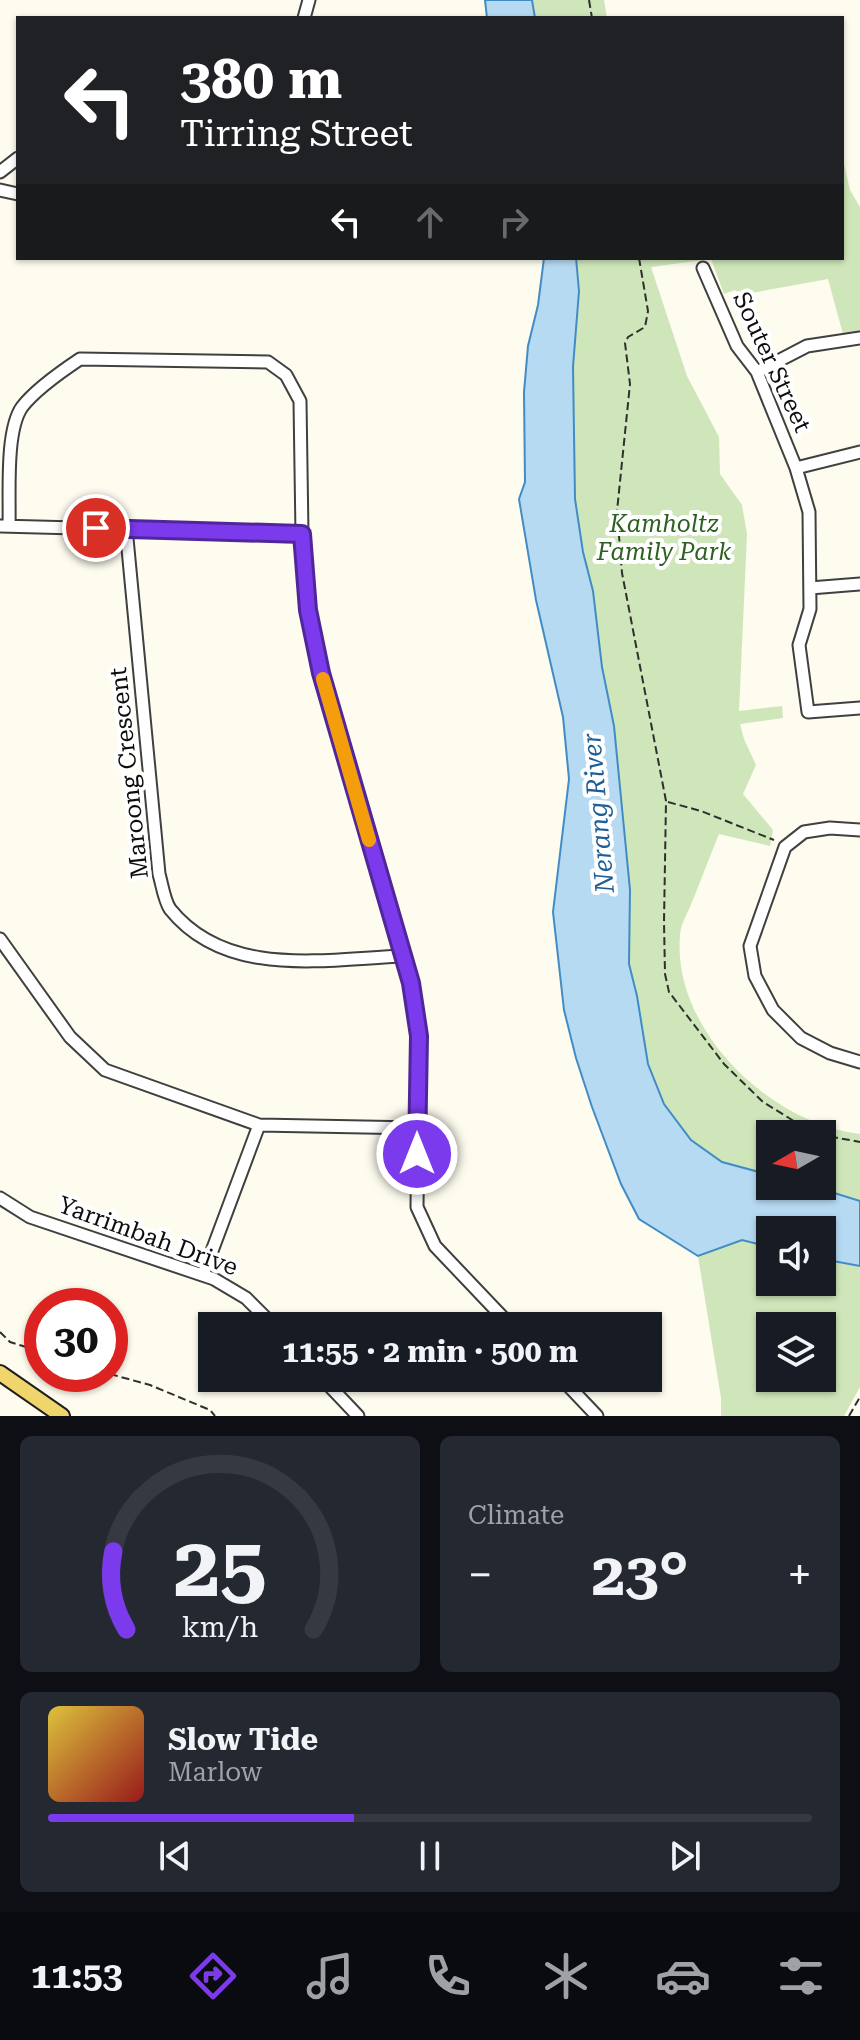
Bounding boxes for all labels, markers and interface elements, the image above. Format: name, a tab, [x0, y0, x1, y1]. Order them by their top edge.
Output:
text: 380 m	[180, 46, 342, 112]
icon: left	[48, 48, 152, 152]
text: Tirring Street	[180, 113, 413, 155]
icon: left	[324, 200, 368, 244]
icon: ahead	[408, 200, 452, 244]
icon: right	[492, 200, 536, 244]
street label: Souter Street	[727, 287, 817, 437]
pin	[62, 494, 130, 562]
icon: arrive	[74, 506, 118, 550]
park label: Kamholtz Family Park	[596, 510, 731, 566]
street label: Maroong Crescent	[104, 666, 154, 880]
water label: Nerang River	[576, 732, 620, 895]
position arrow	[375, 1112, 459, 1196]
north arrow	[756, 1120, 836, 1200]
map controls	[756, 1120, 836, 1392]
street label: Yarrimbah Drive	[54, 1191, 242, 1281]
button: sound	[756, 1216, 836, 1296]
speed limit sign: 30	[24, 1288, 128, 1392]
button: layers	[756, 1312, 836, 1392]
text: 11:55 · 2 min · 500 m	[282, 1334, 578, 1369]
text: Climate	[468, 1500, 564, 1530]
text: 25	[173, 1519, 267, 1616]
text: 23°	[591, 1539, 689, 1610]
text: −	[468, 1549, 493, 1601]
text: +	[787, 1549, 812, 1601]
text: km/h	[182, 1610, 258, 1644]
text: Slow Tide	[168, 1722, 318, 1757]
text: Marlow	[168, 1757, 262, 1787]
icon: previous	[153, 1834, 197, 1878]
icon: pause	[408, 1834, 452, 1878]
icon: next	[663, 1834, 707, 1878]
icon: directions	[185, 1948, 241, 2004]
icon: music	[302, 1948, 358, 2004]
icon: phone	[420, 1948, 476, 2004]
icon: climate	[538, 1948, 594, 2004]
icon: car	[655, 1948, 711, 2004]
icon: filters	[773, 1948, 829, 2004]
text: 11:53	[31, 1955, 123, 1997]

